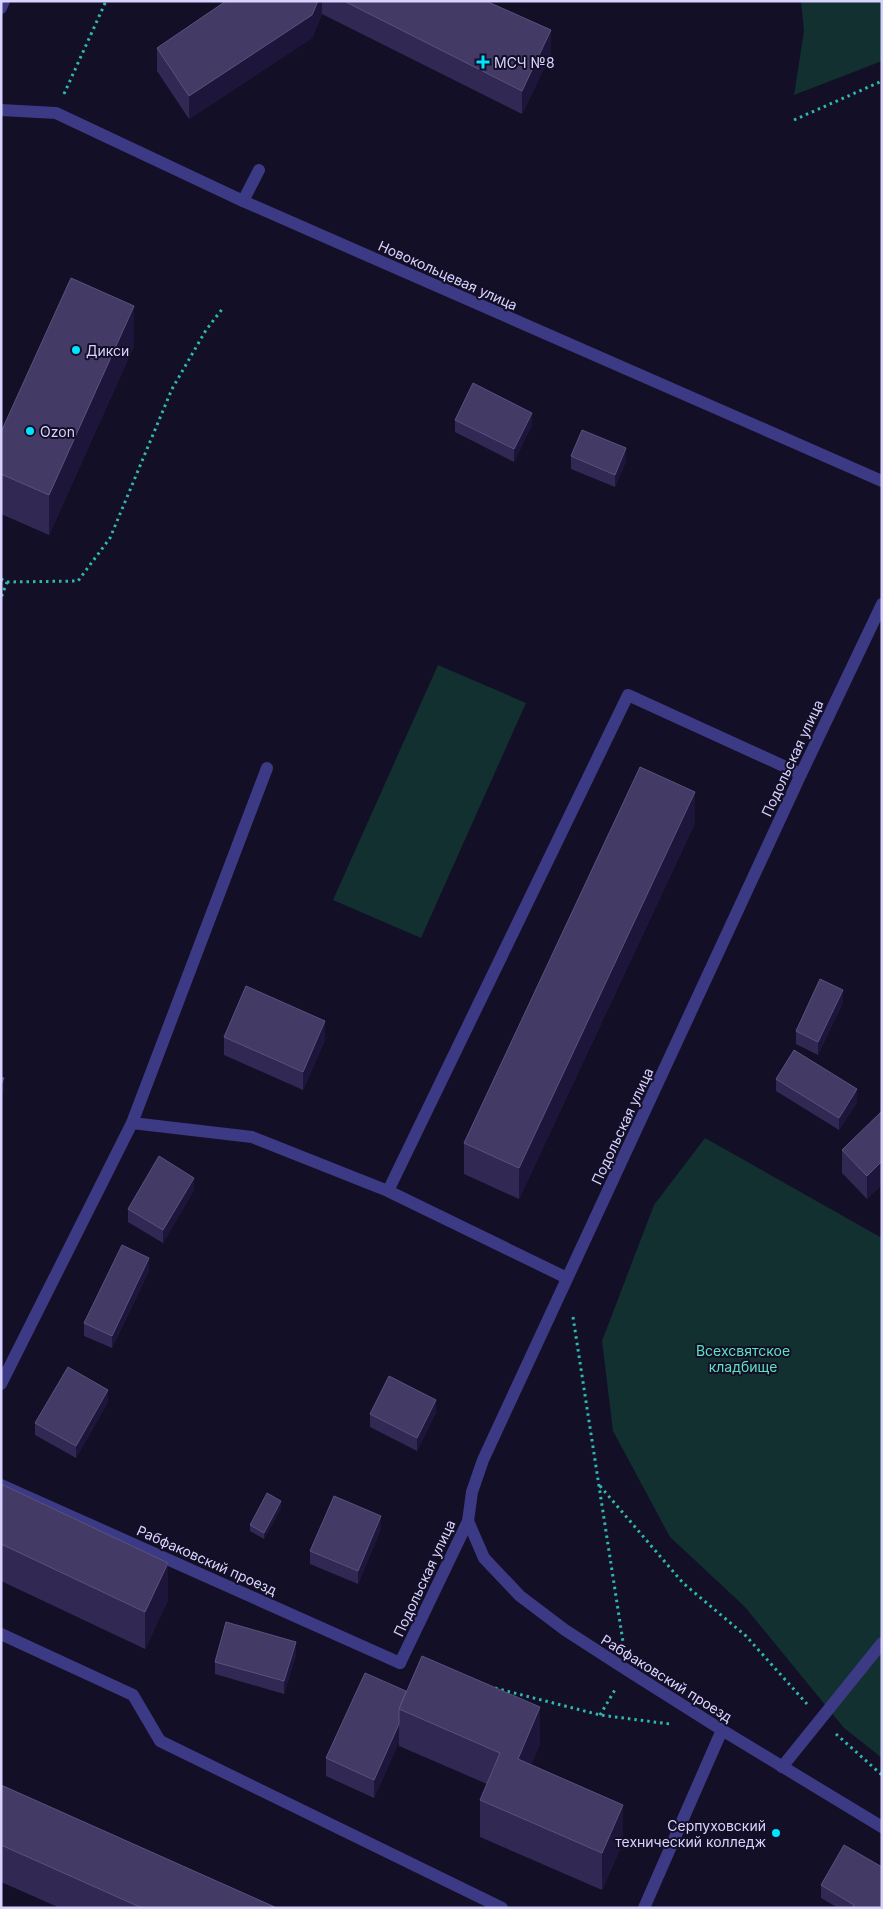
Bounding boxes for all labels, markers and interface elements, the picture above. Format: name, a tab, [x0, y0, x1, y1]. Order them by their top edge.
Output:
place label: МСЧ №8	[494, 54, 555, 71]
marker: МСЧ №8	[476, 55, 490, 69]
street label: Новокольцевая улица	[376, 237, 520, 313]
place label: Дикси	[86, 342, 129, 359]
marker: Дикси	[70, 344, 82, 356]
place label: Ozon	[40, 423, 75, 440]
marker: Ozon	[24, 425, 36, 437]
street label: Подольская улица	[758, 697, 826, 819]
street label: Подольская улица	[588, 1065, 656, 1187]
park label: Всехсвятское кладбище	[696, 1342, 790, 1375]
street label: Подольская улица	[390, 1517, 458, 1639]
street label: Рабфаковский проезд	[134, 1521, 280, 1599]
street label: Рабфаковский проезд	[598, 1631, 736, 1725]
place label: Серпуховский технический колледж	[615, 1817, 766, 1850]
marker: Серпуховский технический колледж	[770, 1827, 782, 1839]

